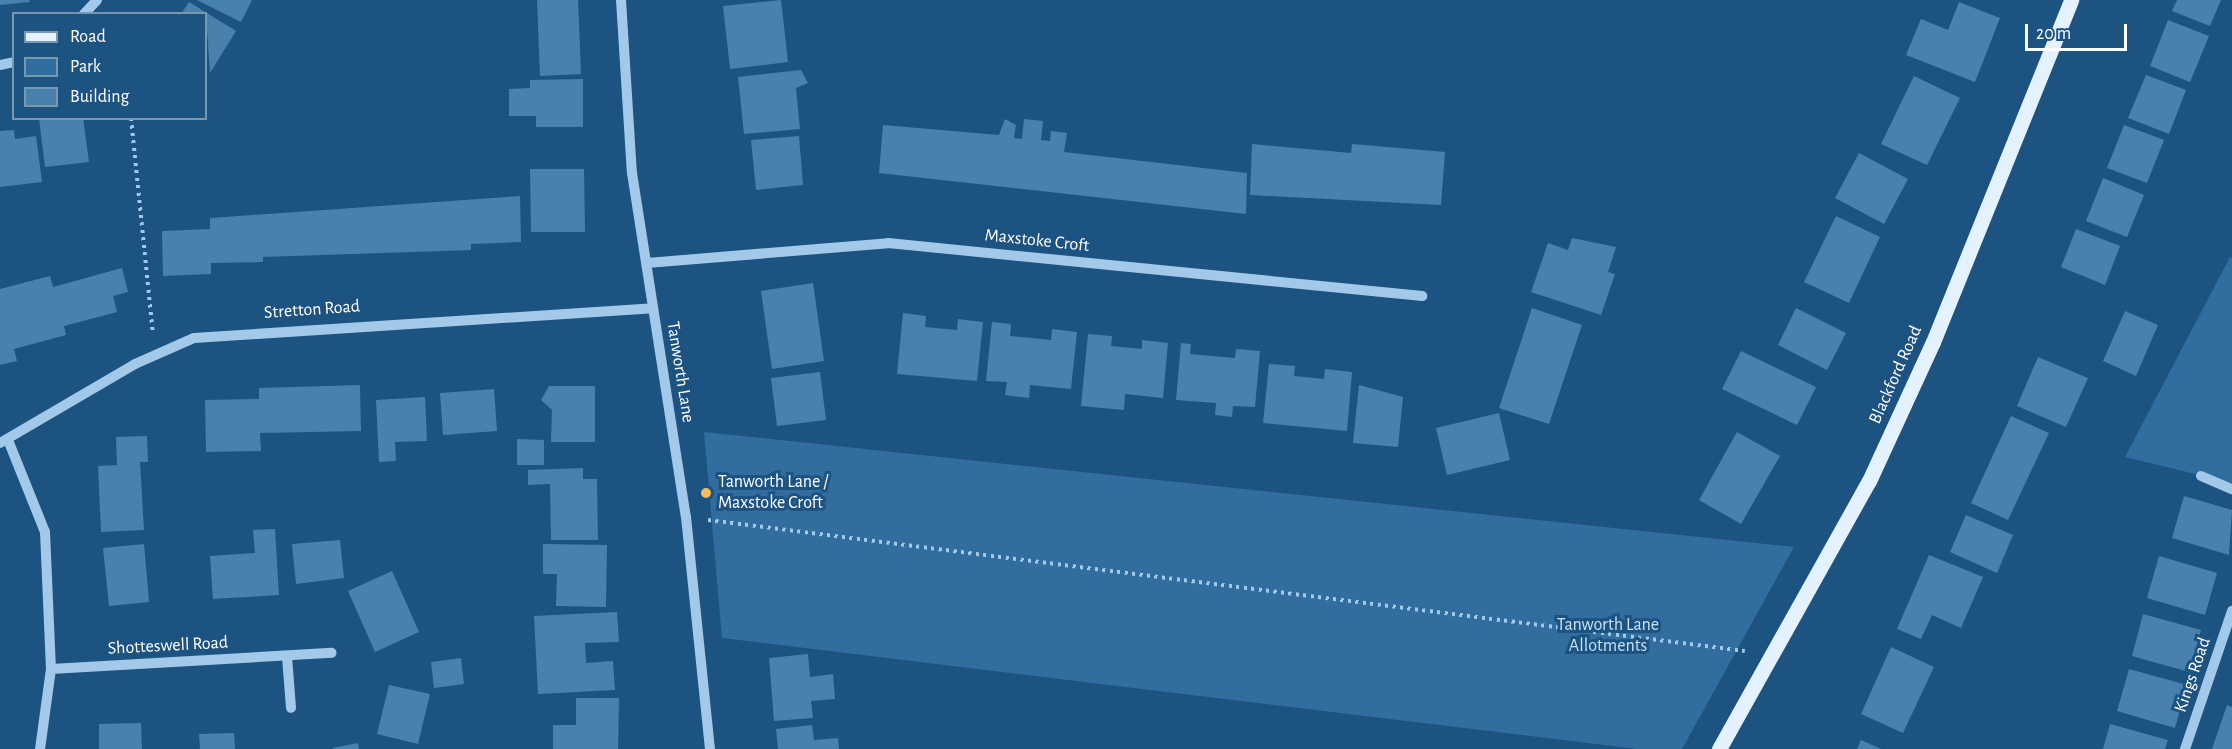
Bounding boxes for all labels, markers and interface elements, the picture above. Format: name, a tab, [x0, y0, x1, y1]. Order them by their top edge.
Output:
legend	[12, 12, 207, 120]
scale bar	[2028, 12, 2130, 50]
text: 20 m	[2036, 25, 2071, 43]
text: Road	[70, 28, 106, 46]
text: Park	[70, 58, 101, 76]
text: Building	[70, 88, 129, 106]
street label: Maxstoke Croft	[984, 225, 1090, 257]
street label: Stretton Road	[263, 296, 361, 324]
street label: Tanworth Lane	[661, 320, 699, 424]
street label: Blackford Road	[1865, 323, 1927, 427]
place label: Tanworth Lane / Maxstoke Croft	[718, 472, 828, 514]
marker: Tanworth Lane / Maxstoke Croft	[699, 486, 713, 500]
park label: Tanworth Lane Allotments	[1557, 615, 1659, 658]
street label: Shotteswell Road	[107, 632, 229, 660]
street label: Kings Road	[2170, 635, 2216, 715]

